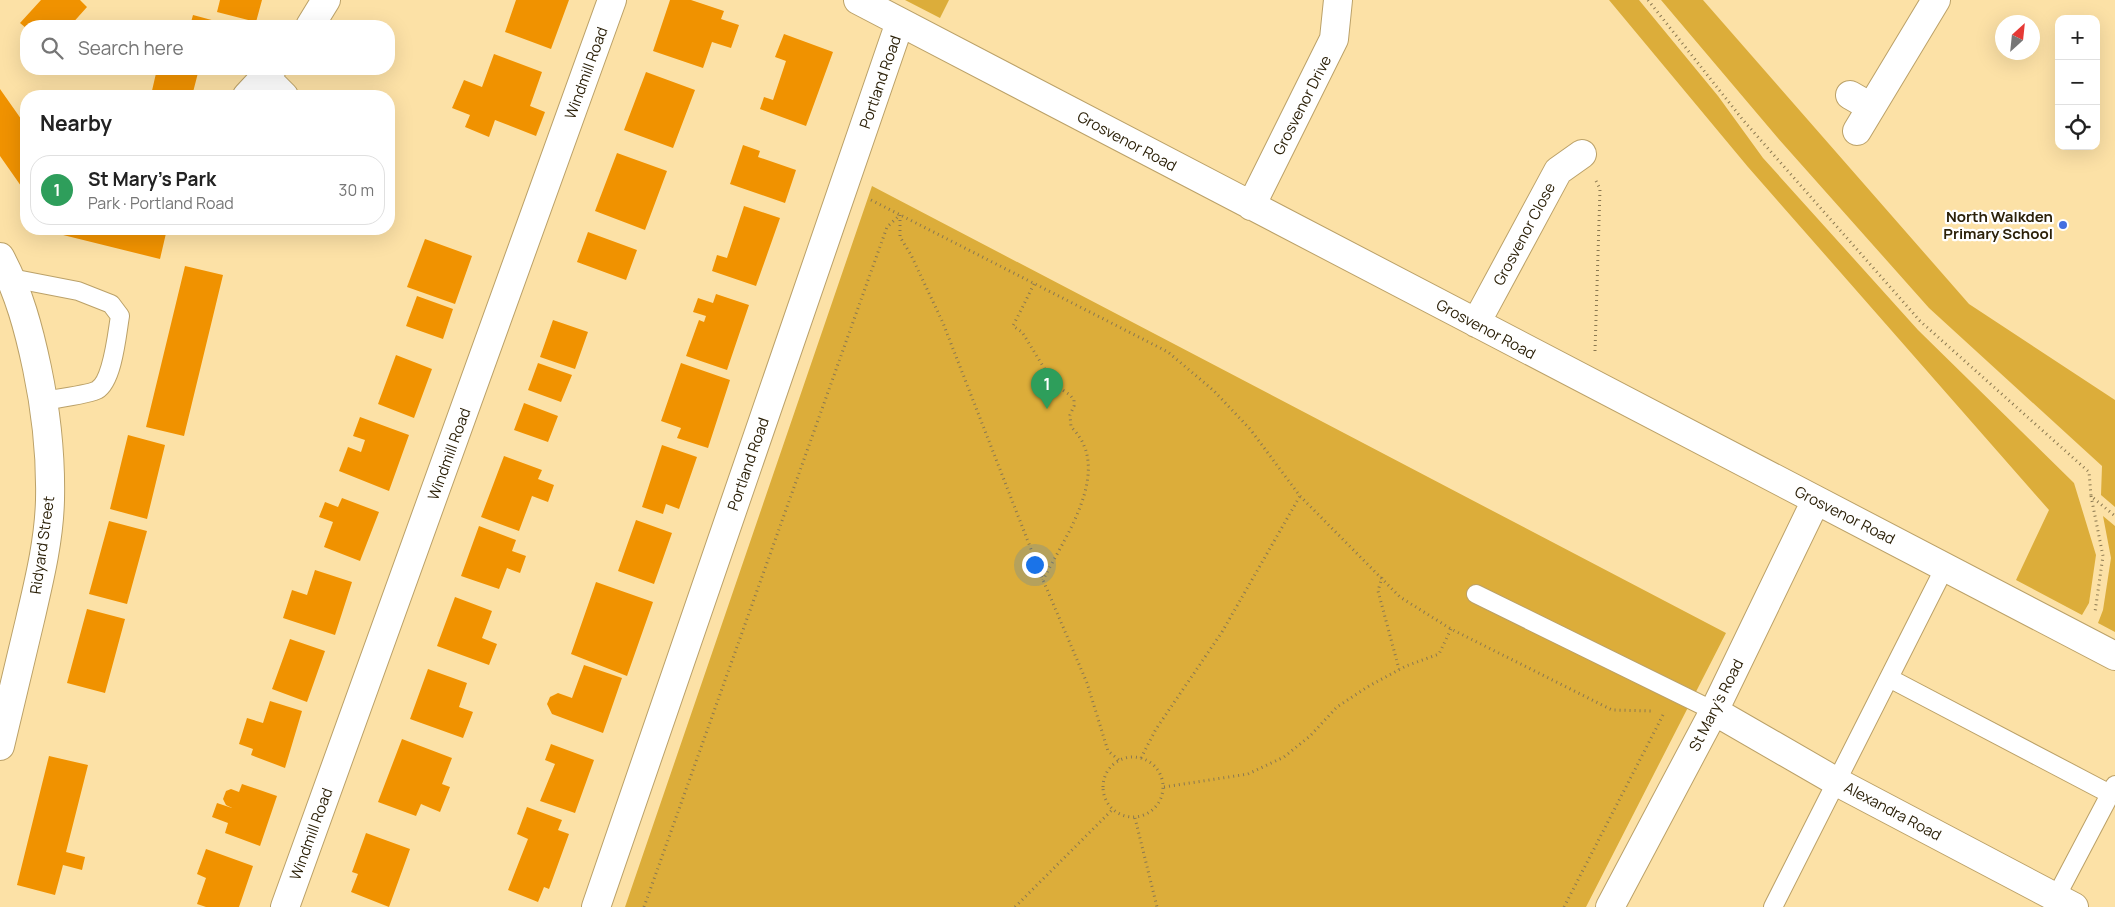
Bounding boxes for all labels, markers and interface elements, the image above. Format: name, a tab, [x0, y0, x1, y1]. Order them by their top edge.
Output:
north arrow	[1995, 15, 2040, 60]
map controls	[2055, 15, 2100, 150]
button: +	[2055, 15, 2100, 60]
search box	[20, 20, 395, 75]
street label: Windmill Road	[560, 24, 612, 122]
street label: Portland Road	[854, 33, 906, 131]
icon: search	[38, 34, 66, 62]
text: Search here	[78, 35, 184, 61]
street label: Grosvenor Drive	[1268, 51, 1336, 158]
button: −	[2055, 60, 2100, 105]
button: locate	[2055, 105, 2100, 150]
street label: Grosvenor Road	[1074, 106, 1180, 176]
text: Nearby	[40, 109, 112, 137]
text: St Mary's Park	[88, 166, 216, 192]
text: 1	[53, 179, 61, 201]
text: 30 m	[339, 179, 374, 201]
street label: Grosvenor Close	[1488, 179, 1560, 289]
text: Park · Portland Road	[88, 192, 234, 214]
place label: North Walkden Primary School	[1943, 206, 2053, 244]
marker: North Walkden Primary School	[2057, 219, 2069, 231]
street label: Grosvenor Road	[1433, 294, 1539, 364]
pin: 1	[1031, 368, 1063, 409]
street label: Windmill Road	[423, 405, 475, 503]
street label: Portland Road	[722, 415, 774, 513]
street label: Grosvenor Road	[1791, 481, 1899, 549]
street label: Ridyard Street	[25, 495, 59, 595]
your location	[1022, 552, 1048, 578]
street label: St Mary's Road	[1684, 655, 1748, 755]
street label: Alexandra Road	[1841, 777, 1945, 845]
street label: Windmill Road	[285, 785, 337, 883]

